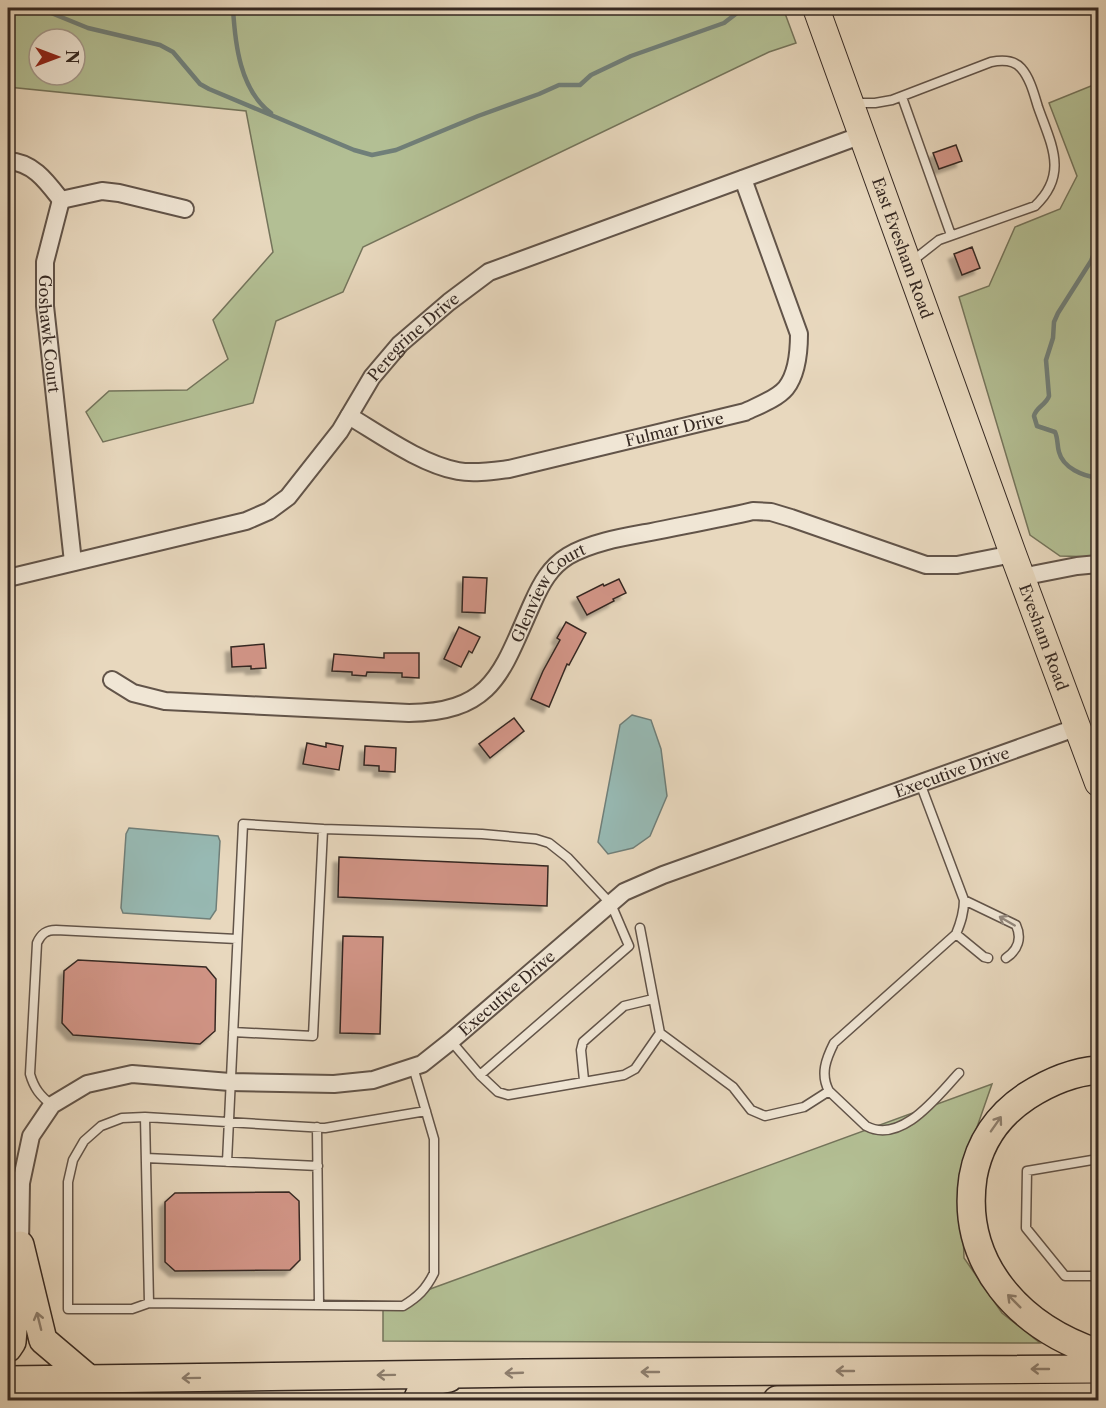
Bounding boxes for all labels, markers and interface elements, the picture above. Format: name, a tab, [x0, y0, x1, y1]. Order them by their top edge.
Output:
north arrow	[27, 27, 87, 87]
text: N	[62, 50, 82, 64]
street label: East Evesham Road	[868, 175, 937, 321]
street label: Goshawk Court	[35, 275, 64, 394]
street label: Peregrine Drive	[363, 288, 463, 385]
street label: Fulmar Drive	[623, 408, 726, 451]
street label: Glenview Court	[506, 539, 589, 646]
street label: Evesham Road	[1015, 581, 1073, 693]
street label: Executive Drive	[892, 742, 1012, 802]
one-way arrow	[999, 915, 1016, 927]
street label: Executive Drive	[454, 946, 559, 1040]
one-way arrow	[990, 1116, 1002, 1132]
one-way arrow	[1006, 1294, 1021, 1309]
one-way arrow	[32, 1312, 44, 1331]
one-way arrow	[1031, 1363, 1051, 1375]
one-way arrow	[836, 1365, 856, 1377]
one-way arrow	[641, 1366, 661, 1378]
one-way arrow	[504, 1367, 524, 1379]
one-way arrow	[376, 1370, 396, 1381]
one-way arrow	[181, 1372, 201, 1384]

